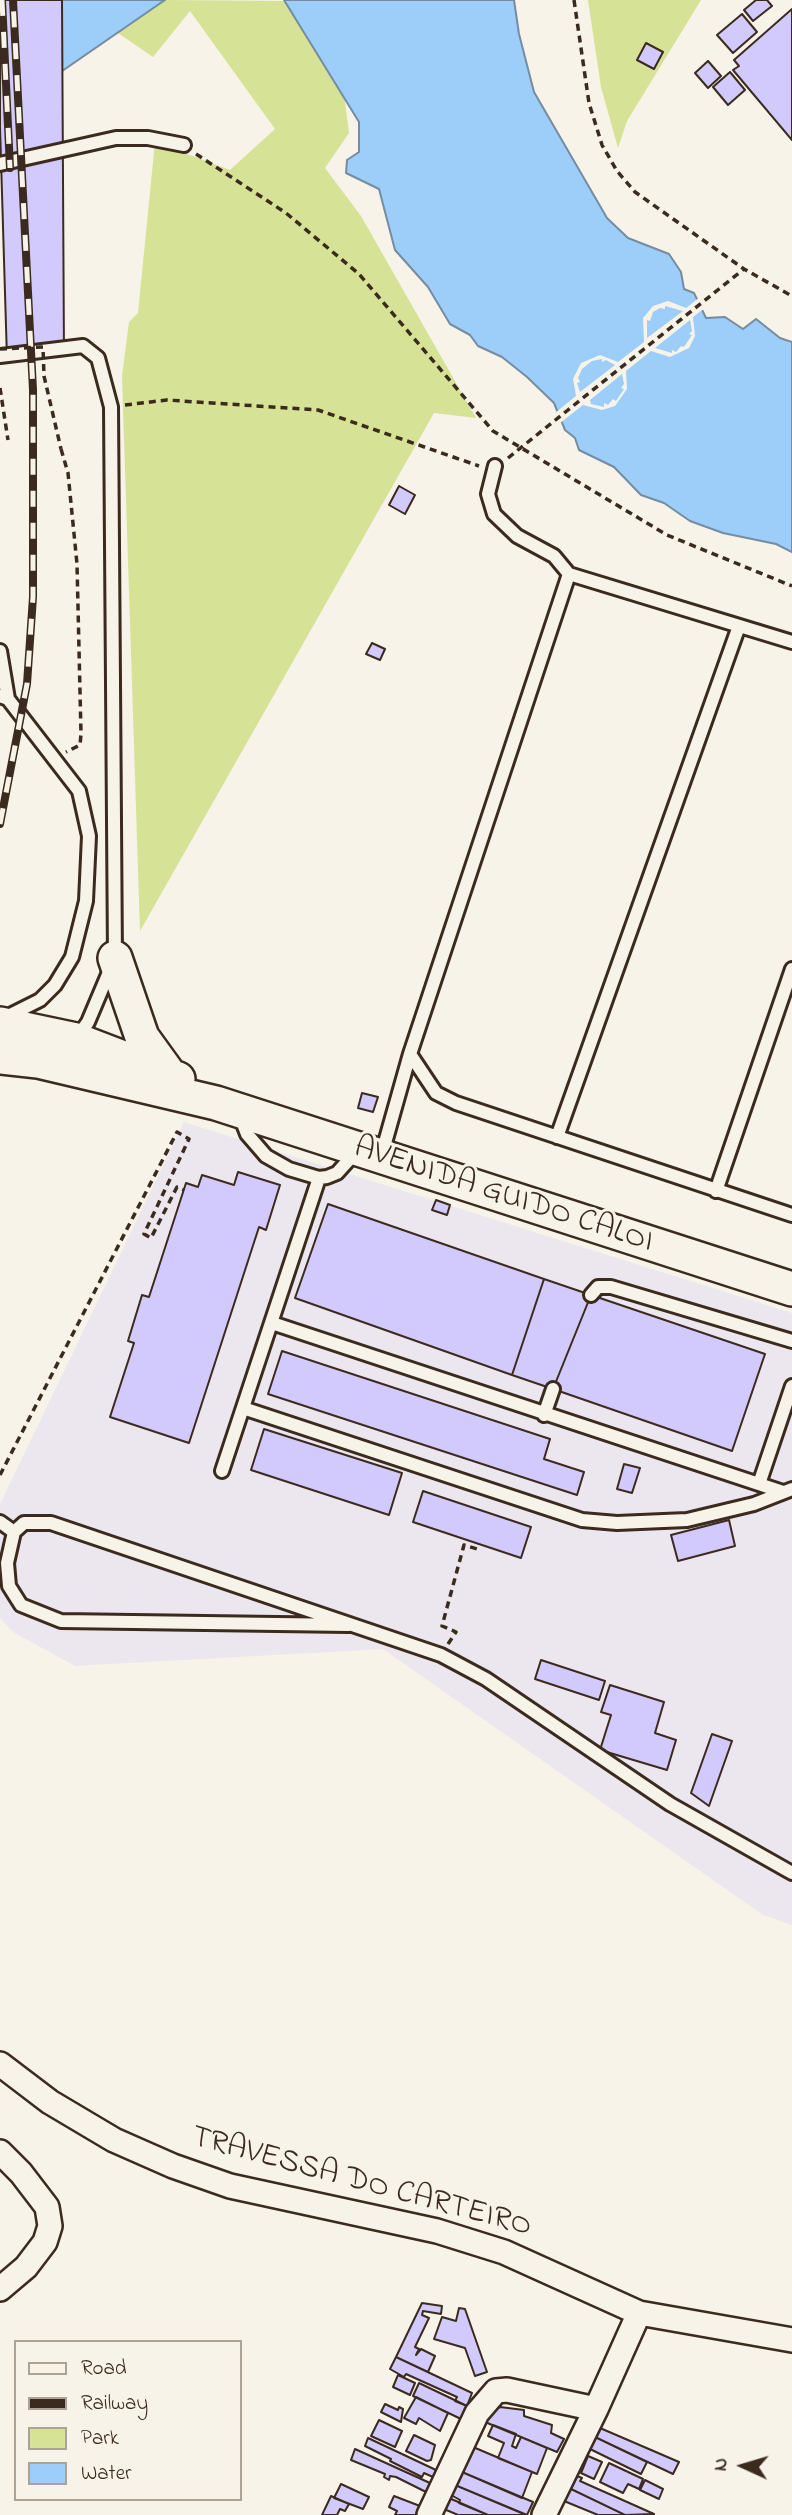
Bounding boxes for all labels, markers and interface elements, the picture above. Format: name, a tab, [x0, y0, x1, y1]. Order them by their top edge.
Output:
street label: AVENIDA GUIDO CALOI	[348, 1130, 658, 1264]
street label: TRAVESSA DO CARTEIRO	[187, 2120, 535, 2248]
legend	[14, 2340, 242, 2501]
text: Road	[81, 2354, 127, 2384]
text: Railway	[81, 2389, 148, 2419]
text: Park	[81, 2424, 119, 2454]
north arrow	[708, 2431, 778, 2501]
text: N	[708, 2457, 735, 2472]
text: Water	[81, 2459, 132, 2489]

